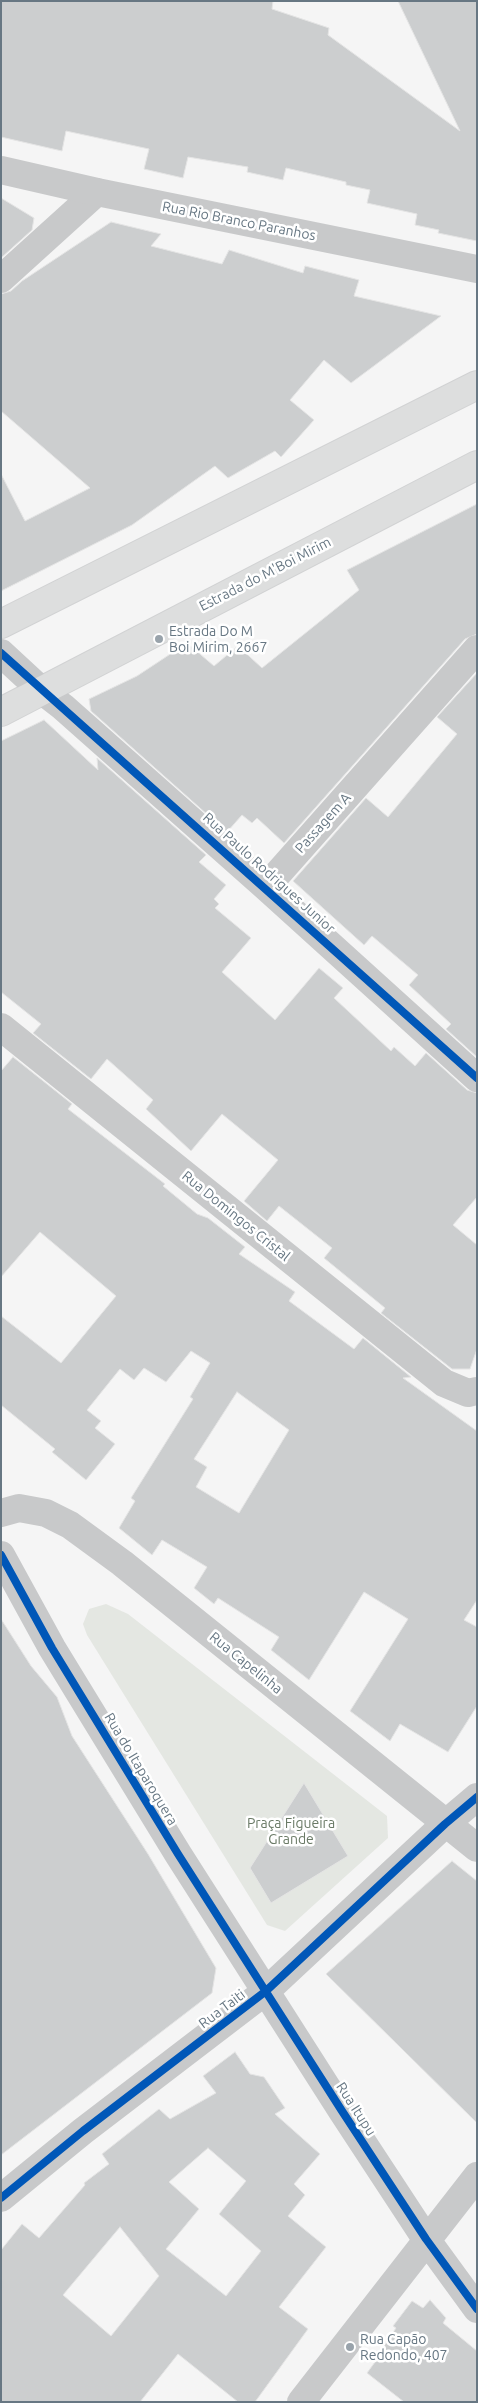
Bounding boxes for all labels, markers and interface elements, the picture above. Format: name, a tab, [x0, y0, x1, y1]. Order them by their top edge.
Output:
street label: Rua Rio Branco Paranhos	[161, 198, 317, 244]
street label: Estrada do M'Boi Mirim	[196, 533, 334, 615]
place label: Estrada Do M Boi Mirim, 2667	[169, 623, 267, 656]
marker: Estrada Do M Boi Mirim, 2667	[153, 633, 165, 645]
street label: Passagem A	[292, 790, 354, 856]
street label: Rua Paulo Rodrigues Junior	[199, 809, 339, 937]
street label: Rua Domingos Cristal	[179, 1167, 293, 1265]
street label: Rua Capelinha	[206, 1628, 286, 1698]
street label: Rua do Itaparoquera	[101, 1710, 181, 1828]
park label: Praça Figueira Grande	[247, 1815, 335, 1848]
street label: Rua Taiti	[195, 1986, 249, 2032]
street label: Rua Itupu	[333, 2079, 379, 2139]
place label: Rua Capão Redondo, 407	[360, 2331, 447, 2364]
marker: Rua Capão Redondo, 407	[344, 2341, 356, 2353]

